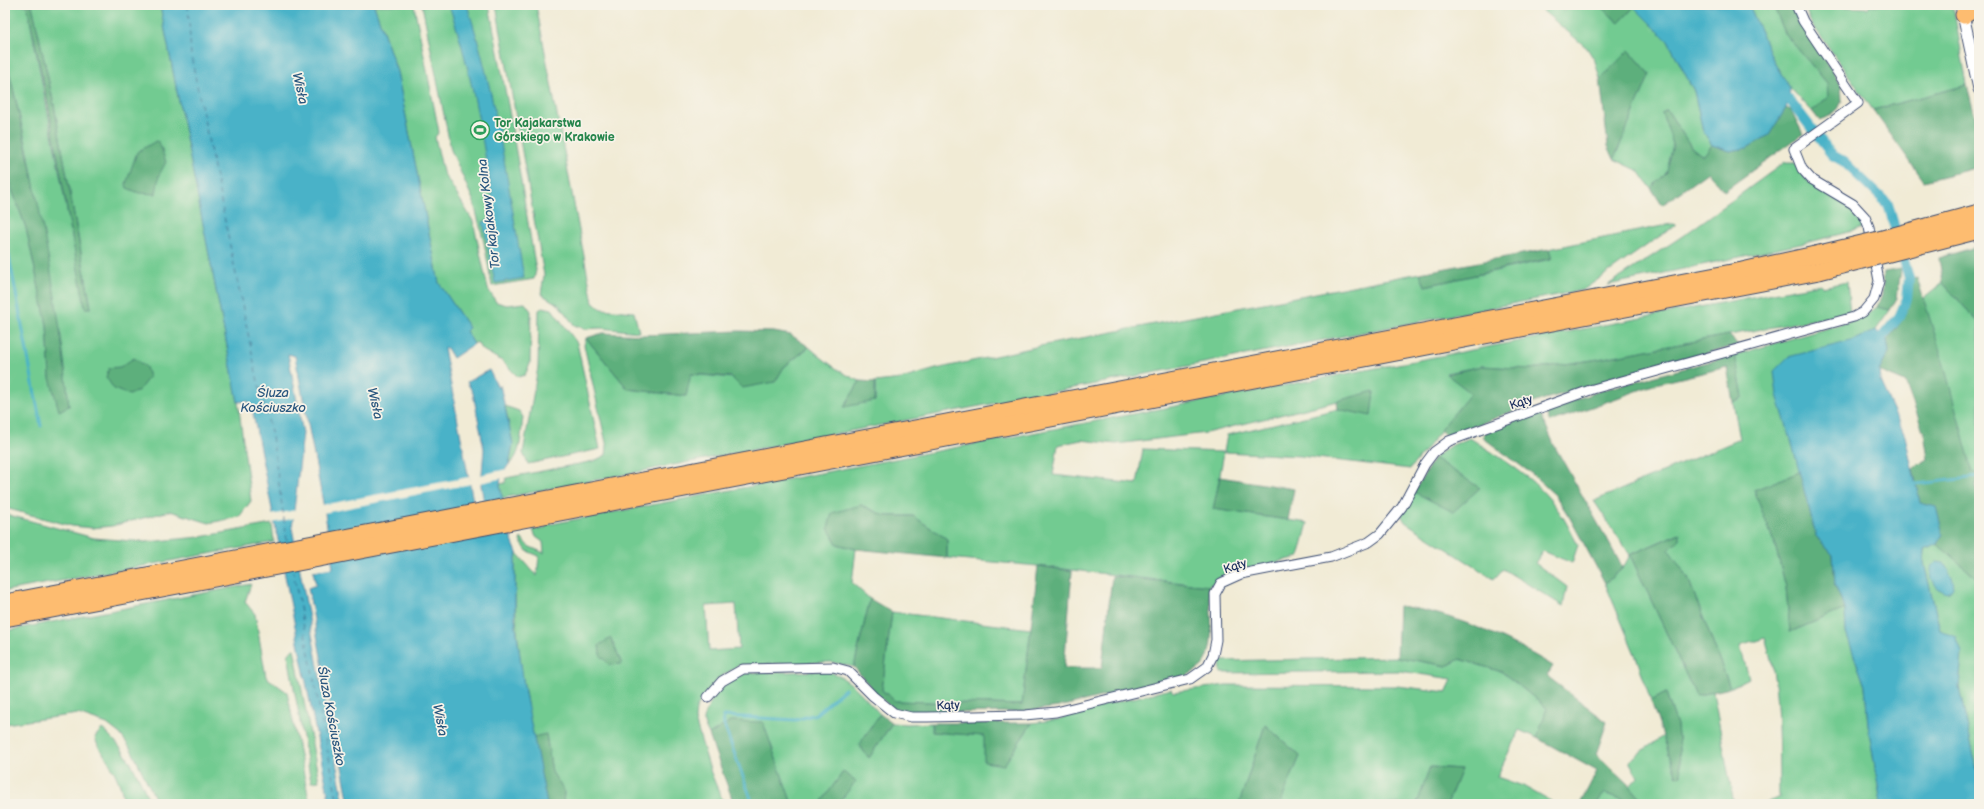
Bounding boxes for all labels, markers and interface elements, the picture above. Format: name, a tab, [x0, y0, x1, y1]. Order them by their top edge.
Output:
water label: Wisła	[289, 71, 311, 106]
place label: Tor Kajakarstwa Górskiego w Krakowie	[494, 116, 615, 145]
sports icon: Tor Kajakarstwa Górskiego w Krakowie	[469, 119, 491, 141]
water label: Tor kajakowy Kolna	[474, 158, 504, 270]
water label: Śluza Kościuszko	[240, 385, 306, 416]
water label: Wisła	[364, 386, 386, 421]
street label: Kąty	[1508, 391, 1535, 413]
street label: Kąty	[1222, 556, 1249, 577]
water label: Śluza Kościuszko	[314, 665, 349, 768]
street label: Kąty	[936, 698, 961, 713]
water label: Wisła	[429, 703, 451, 738]

